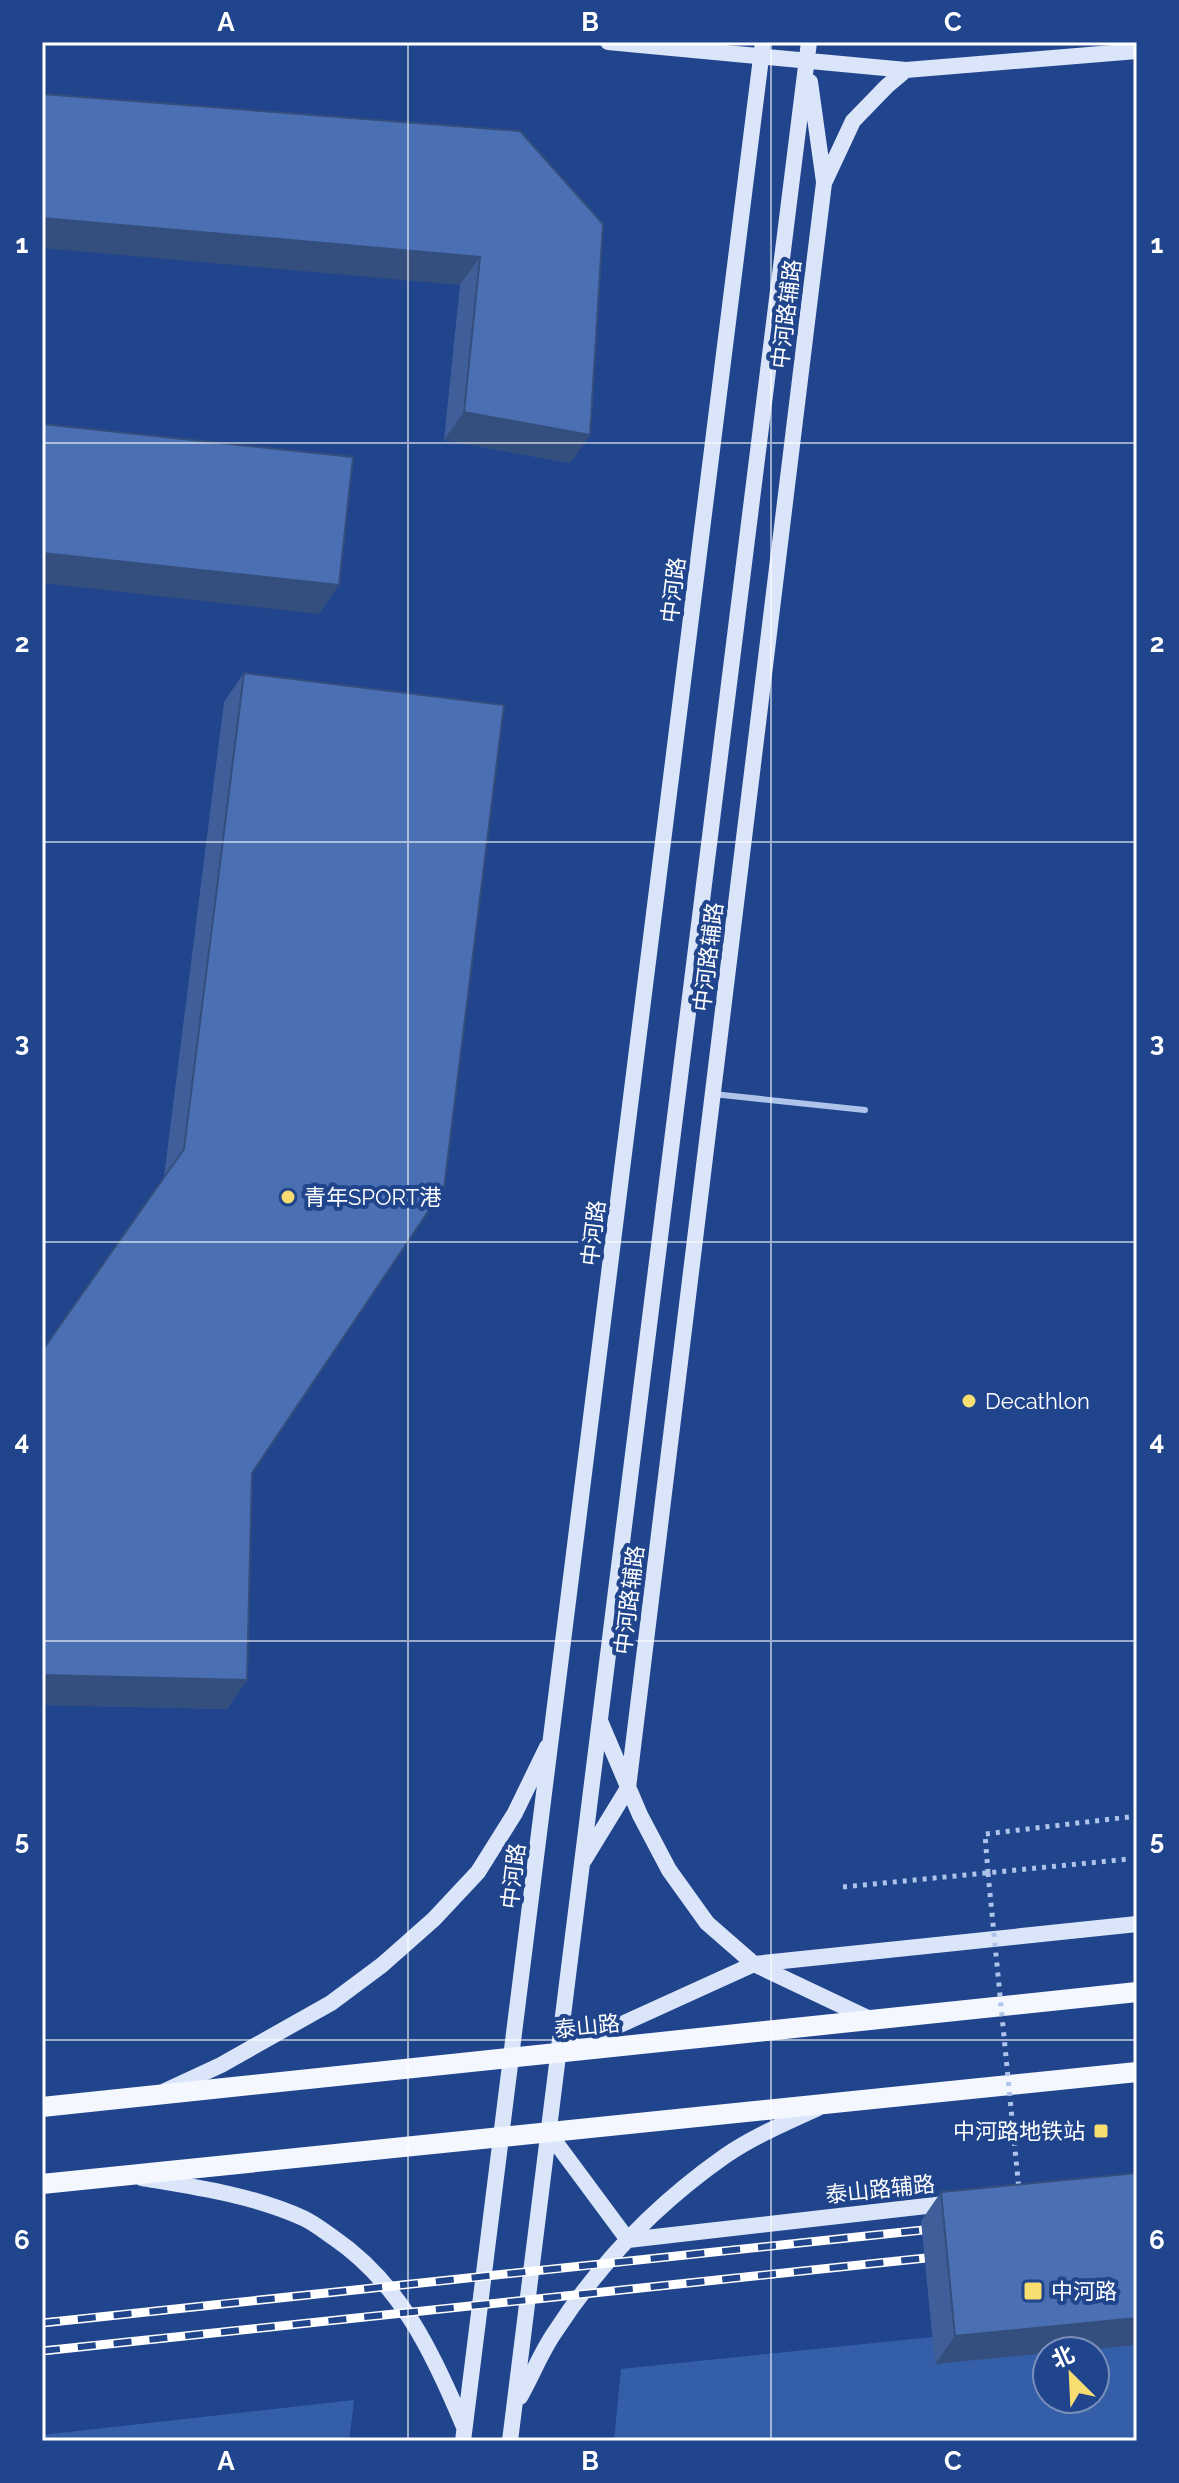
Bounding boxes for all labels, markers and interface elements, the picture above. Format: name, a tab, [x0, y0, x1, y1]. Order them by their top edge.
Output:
text: A	[217, 7, 235, 37]
text: B	[581, 7, 599, 37]
text: C	[944, 7, 962, 37]
text: 1	[16, 229, 29, 259]
text: 1	[1151, 229, 1164, 259]
street label: 中河路辅路	[766, 258, 806, 370]
street label: 中河路	[656, 556, 690, 624]
text: 2	[15, 628, 29, 658]
text: 2	[1150, 628, 1164, 658]
street label: 中河路辅路	[688, 901, 728, 1013]
text: 3	[15, 1027, 29, 1057]
text: 3	[1150, 1027, 1164, 1057]
place label: 青年SPORT港	[304, 1184, 441, 1210]
marker: 青年SPORT港	[279, 1188, 297, 1206]
street label: 中河路	[576, 1199, 610, 1267]
place label: Decathlon	[985, 1388, 1090, 1414]
marker: Decathlon	[960, 1392, 978, 1410]
text: 4	[15, 1426, 29, 1456]
text: 4	[1150, 1426, 1164, 1456]
street label: 中河路辅路	[609, 1544, 649, 1656]
text: 5	[15, 1825, 29, 1855]
text: 5	[1150, 1825, 1164, 1855]
street label: 中河路	[496, 1842, 530, 1910]
street label: 泰山路	[553, 2010, 621, 2042]
place label: 中河路地铁站	[953, 2118, 1085, 2144]
marker: 中河路地铁站	[1092, 2122, 1110, 2140]
street label: 泰山路辅路	[824, 2170, 936, 2208]
text: 6	[14, 2225, 30, 2255]
text: 6	[1149, 2225, 1165, 2255]
place label: 中河路	[1051, 2278, 1117, 2304]
marker: 中河路	[1022, 2280, 1044, 2302]
north arrow	[1031, 2335, 1111, 2415]
text: 北	[1048, 2340, 1078, 2373]
text: A	[217, 2446, 235, 2476]
text: B	[581, 2446, 599, 2476]
text: C	[944, 2446, 962, 2476]

